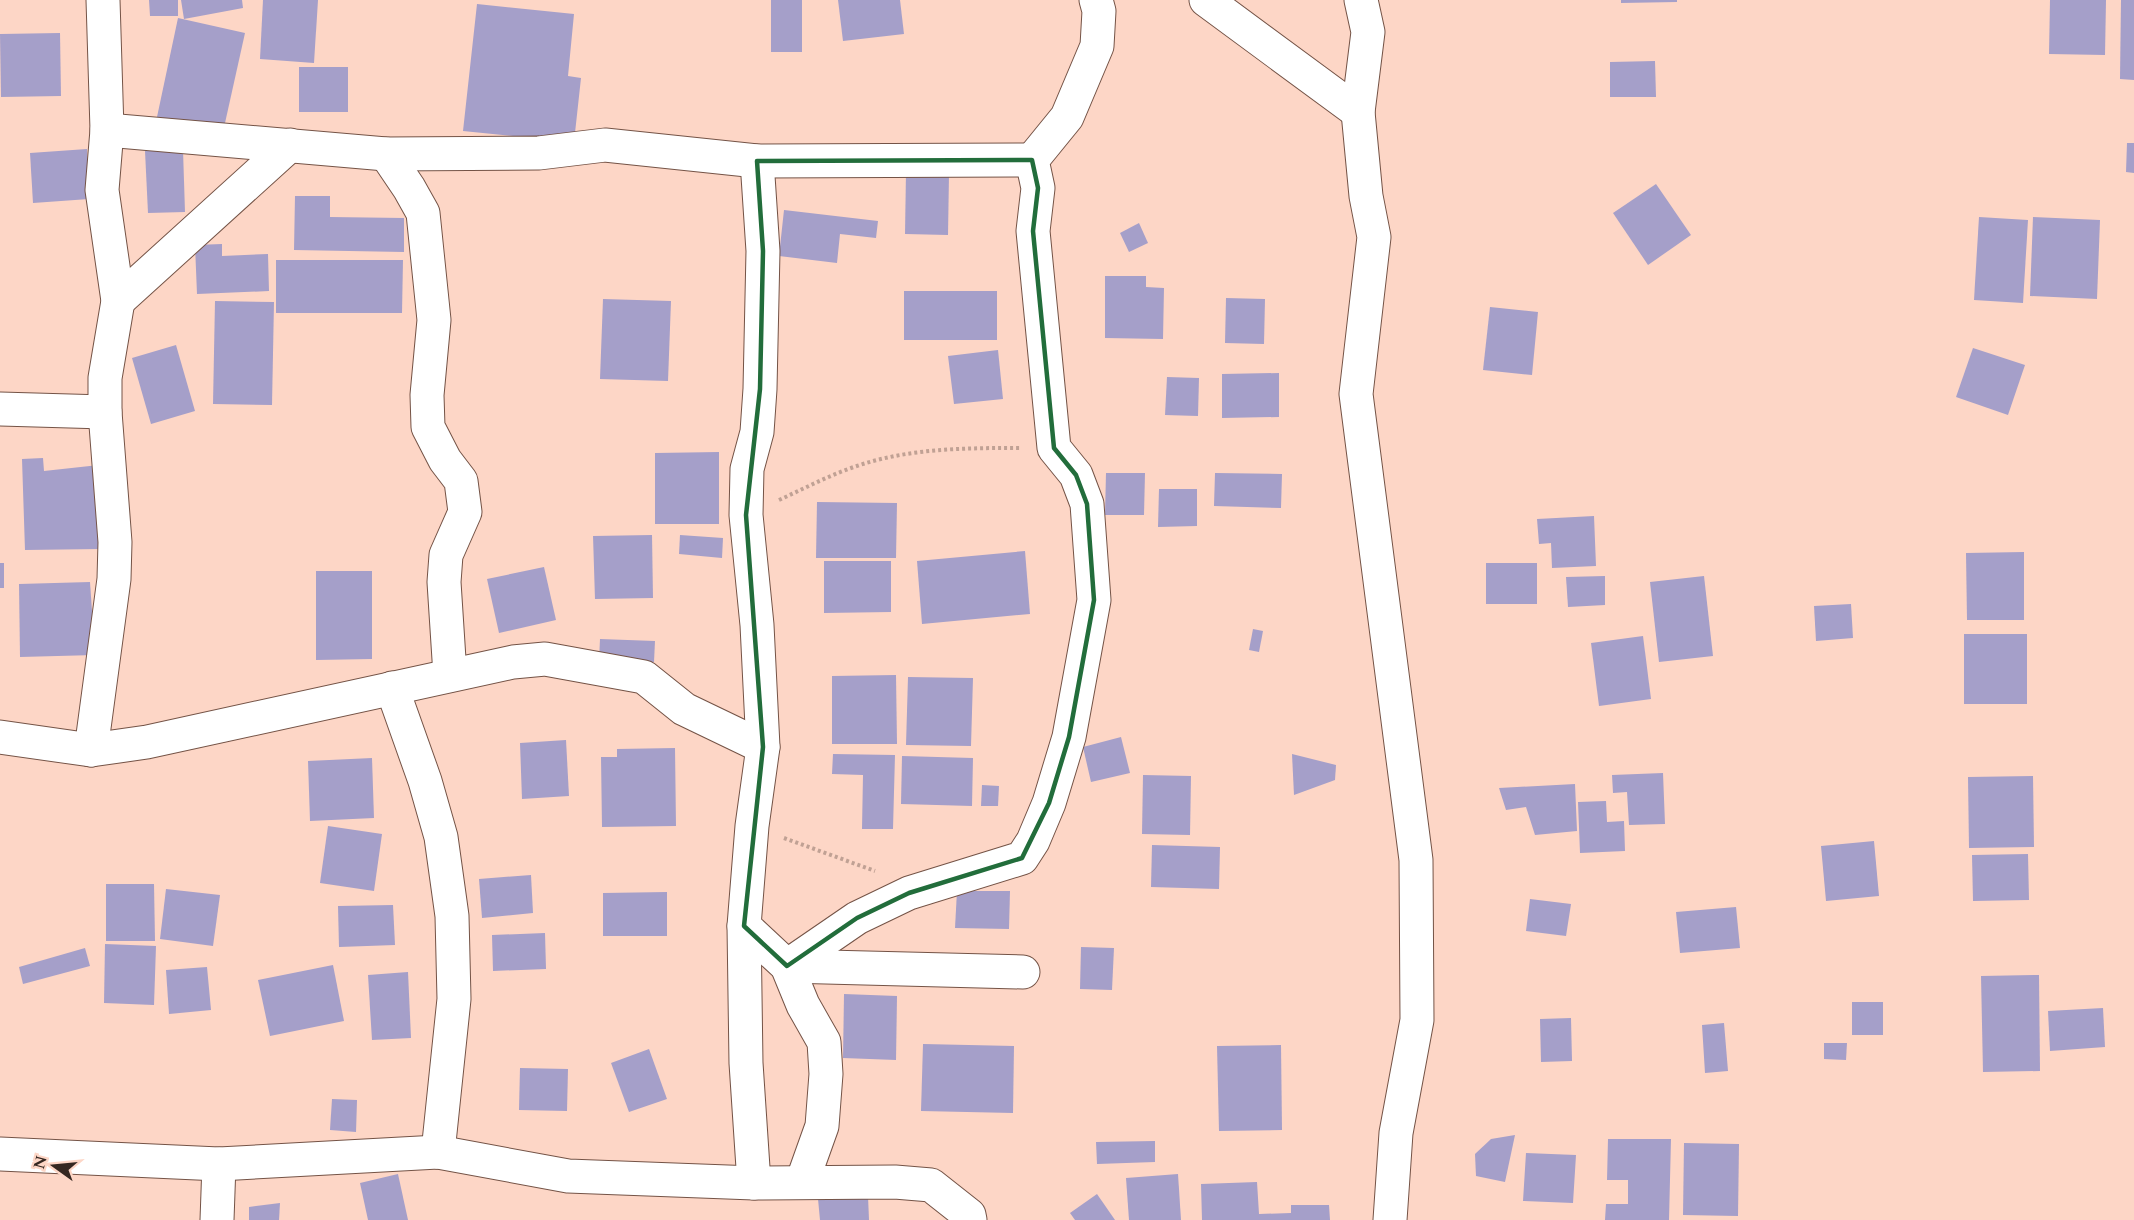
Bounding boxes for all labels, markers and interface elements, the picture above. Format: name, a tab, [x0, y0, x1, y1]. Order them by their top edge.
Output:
north arrow	[24, 1136, 84, 1196]
text: N	[27, 1153, 54, 1172]

